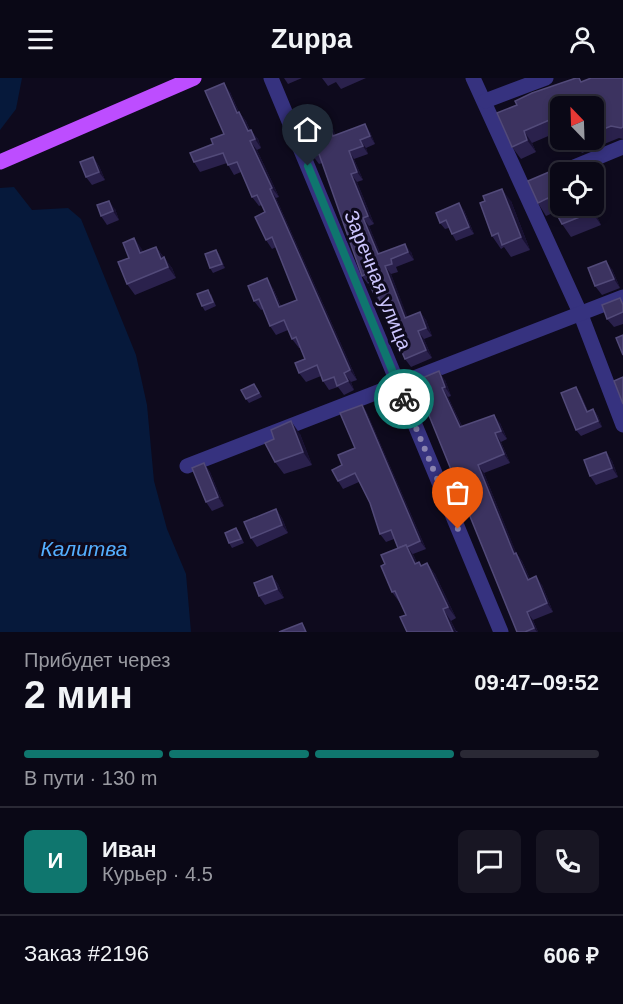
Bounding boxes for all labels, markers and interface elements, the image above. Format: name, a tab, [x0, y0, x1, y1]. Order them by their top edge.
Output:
icon: menu	[24, 23, 57, 56]
icon: person	[566, 23, 599, 56]
text: Zuppa	[271, 24, 352, 54]
north arrow	[550, 96, 604, 150]
map controls	[550, 96, 604, 216]
pin	[282, 104, 333, 166]
icon: home	[291, 113, 324, 146]
button: locate	[550, 162, 604, 216]
street label: Заречная улица	[340, 207, 416, 354]
courier	[374, 369, 434, 429]
icon: bike	[388, 383, 421, 416]
pin	[432, 467, 483, 529]
icon: bag	[441, 476, 474, 509]
water label: Калитва	[40, 537, 128, 560]
text: Прибудет через	[24, 649, 170, 671]
text: 09:47–09:52	[474, 670, 599, 695]
text: 2 мин	[24, 673, 133, 716]
text: В пути · 130 m	[24, 767, 157, 789]
button: chat	[458, 830, 521, 893]
button: phone	[536, 830, 599, 893]
text: Иван	[102, 837, 157, 862]
text: И	[48, 848, 63, 873]
text: Курьер · 4.5	[102, 863, 213, 885]
text: Заказ #2196	[24, 941, 149, 966]
text: 606 ₽	[543, 943, 599, 968]

